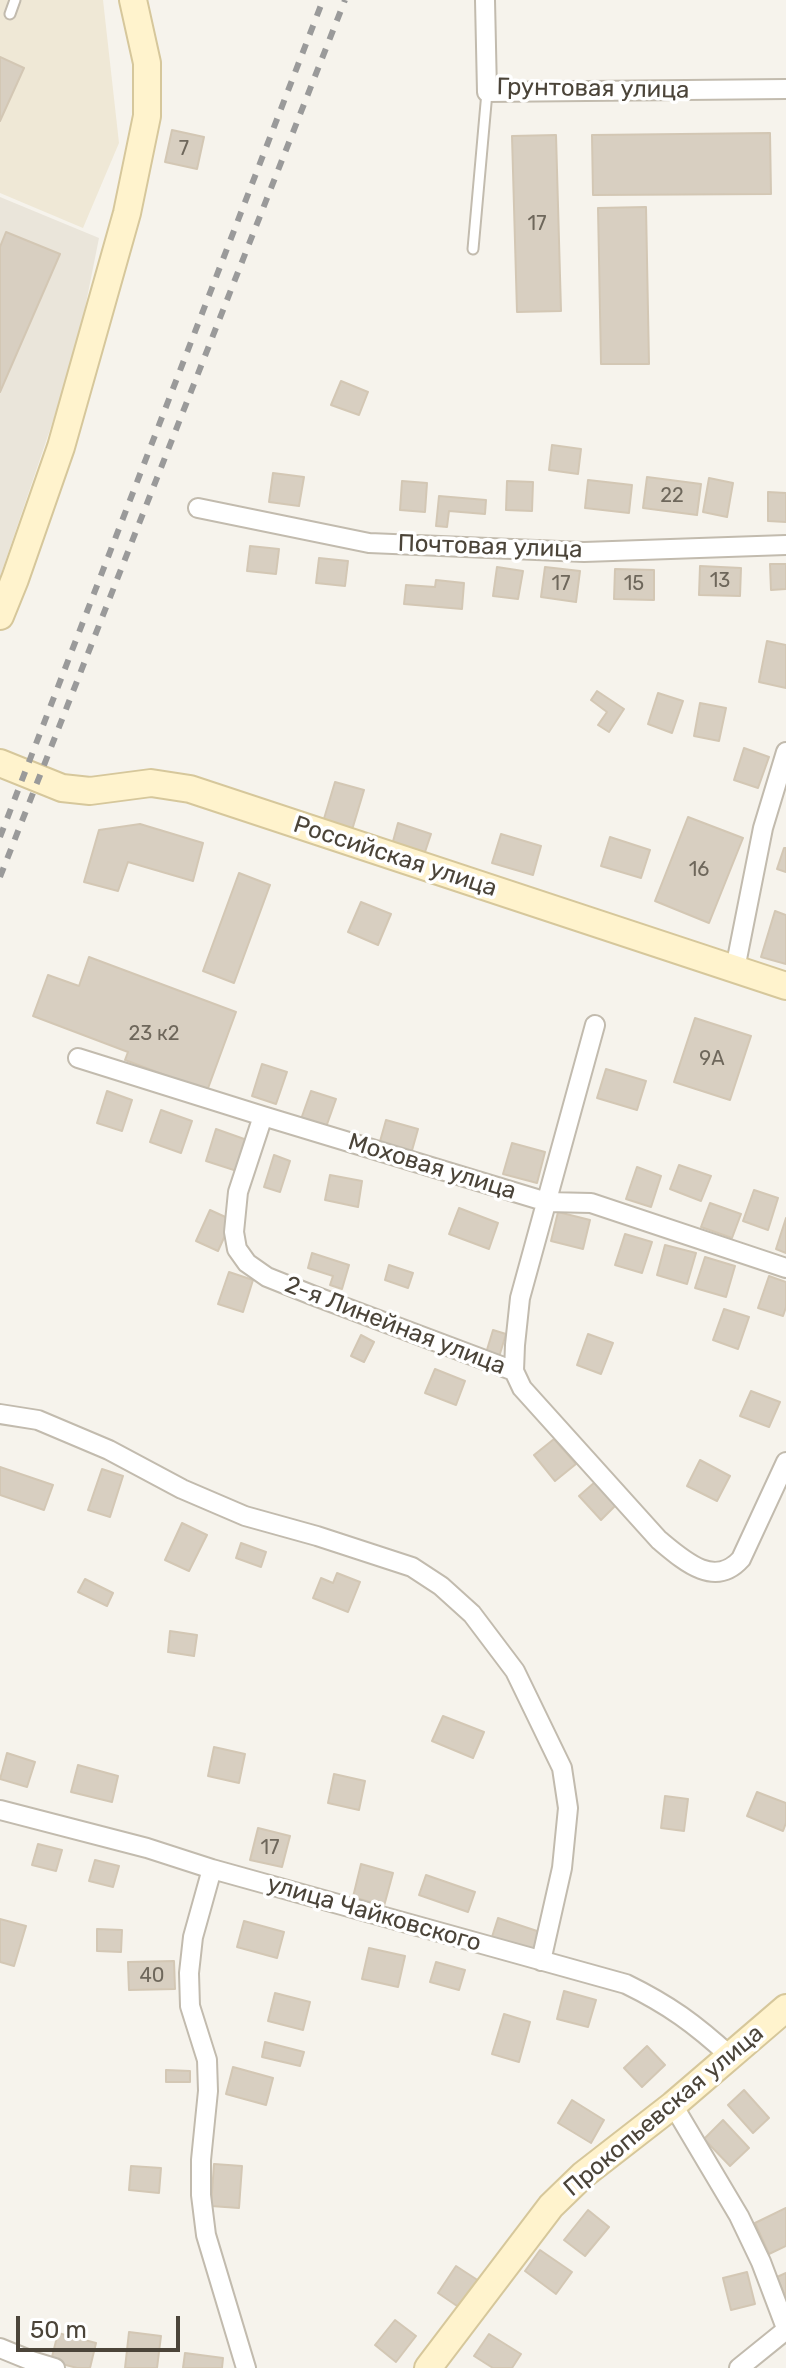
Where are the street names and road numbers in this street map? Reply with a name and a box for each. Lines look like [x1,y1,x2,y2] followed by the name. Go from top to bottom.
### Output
[496,73,690,105] street label: Грунтовая улица
[397,529,583,565] street label: Почтовая улица
[290,811,500,903] street label: Российская улица
[344,1128,520,1206] street label: Моховая улица
[281,1271,509,1381] street label: 2-я Линейная улица
[264,1870,484,1958] street label: улица Чайковского
[558,2019,770,2203] street label: Прокопьевская улица

